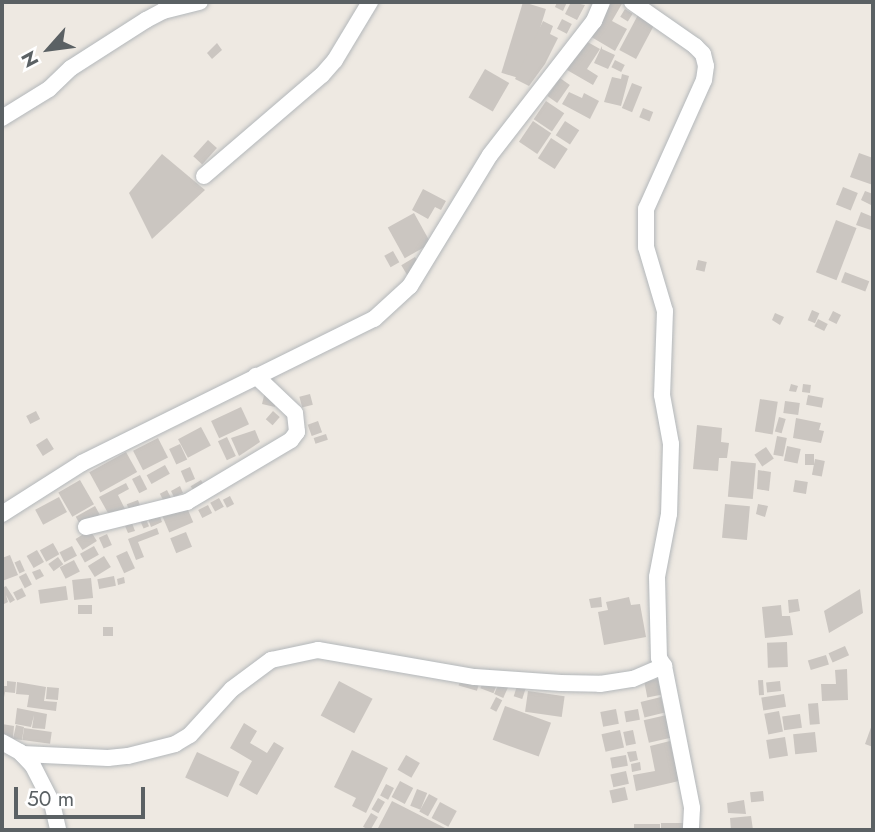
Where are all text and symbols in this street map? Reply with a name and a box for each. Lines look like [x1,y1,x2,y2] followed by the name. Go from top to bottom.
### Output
[14,14,84,84] north arrow
[15,46,45,72] text: N
[18,772,149,816] scale bar
[27,784,74,814] text: 50 m

